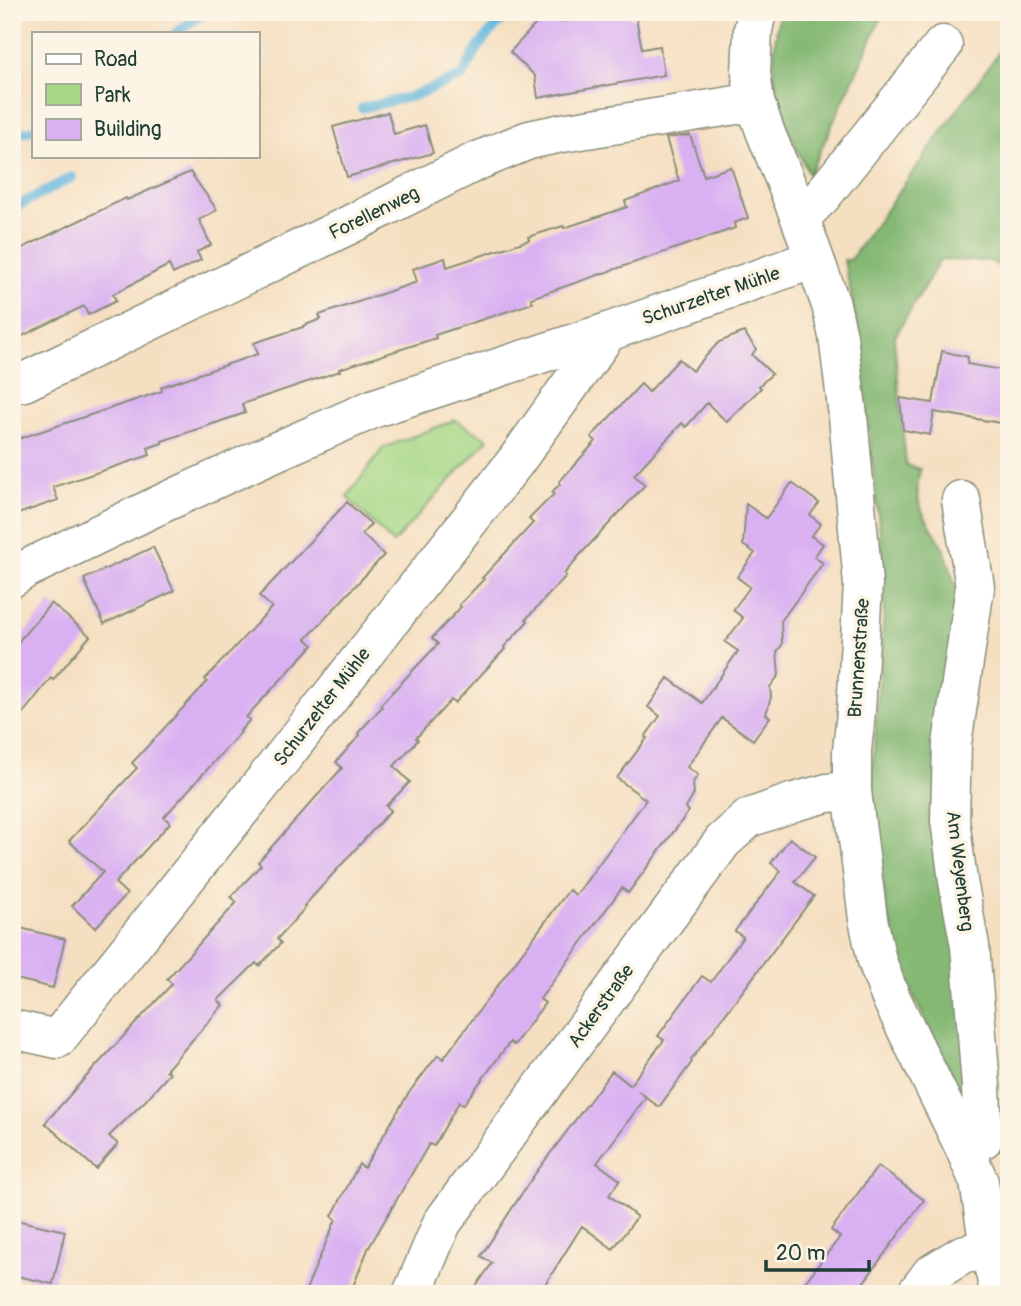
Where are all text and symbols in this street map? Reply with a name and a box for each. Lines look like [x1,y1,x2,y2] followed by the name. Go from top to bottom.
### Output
[32,32,259,158] legend
[94,46,138,73] text: Road
[94,82,131,109] text: Park
[94,116,161,143] text: Building
[325,181,423,245] street label: Forellenweg
[639,261,784,331] street label: Schurzelter Mühle
[843,597,875,718] street label: Brunnenstraße
[268,642,376,771] street label: Schurzelter Mühle
[941,809,979,933] street label: Am Weyenberg
[563,959,640,1053] street label: Ackerstraße
[766,1229,869,1273] scale bar
[776,1240,825,1267] text: 20 m

